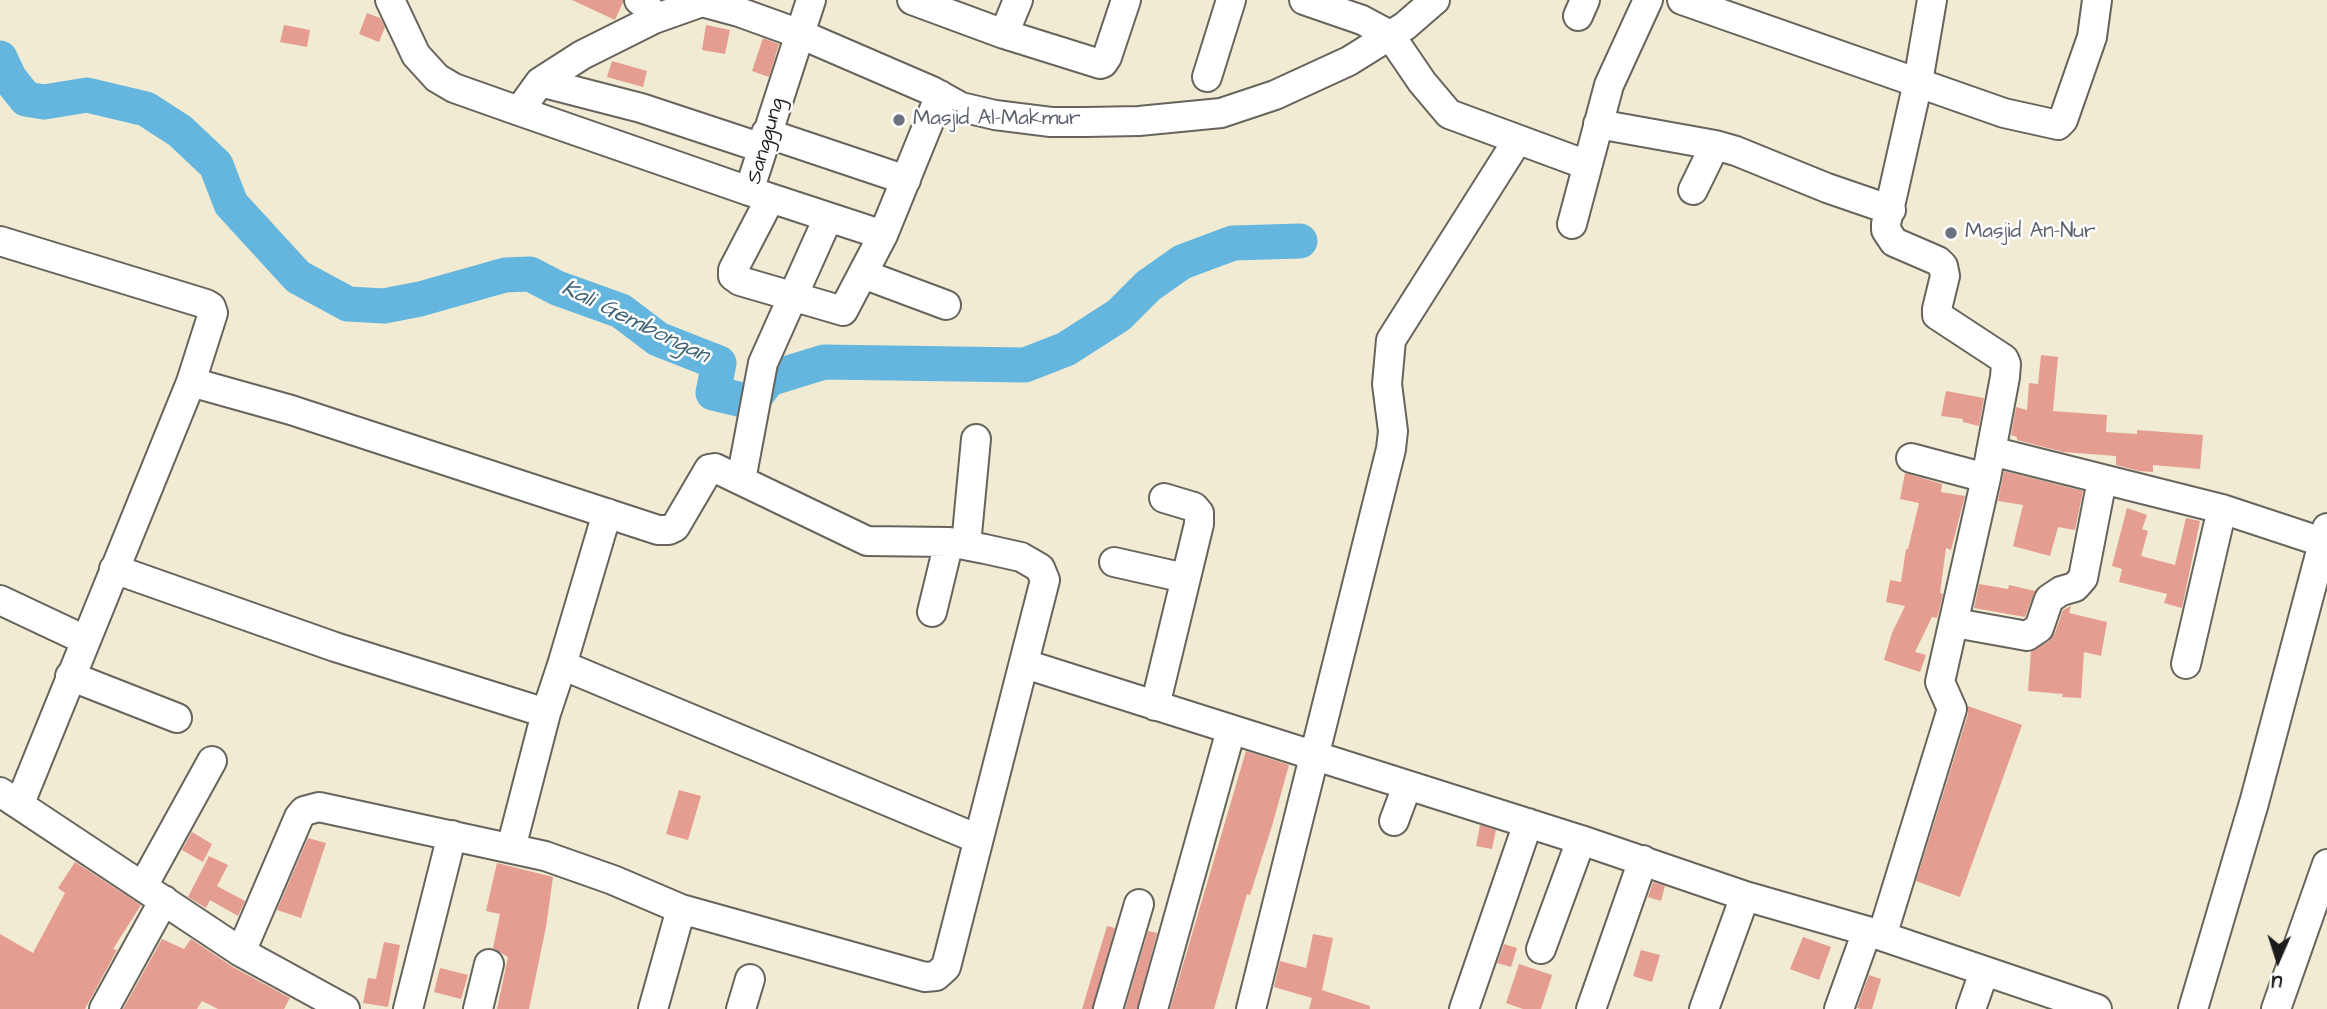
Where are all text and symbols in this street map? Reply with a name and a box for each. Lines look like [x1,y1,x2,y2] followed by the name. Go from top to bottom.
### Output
[743,95,791,187] street label: Sanggung
[913,107,1081,133] place label: Masjid Al-Makmur
[891,112,907,128] marker: Masjid Al-Makmur
[1965,220,2096,246] place label: Masjid An-Nur
[1943,225,1959,241] marker: Masjid An-Nur
[557,275,713,371] water label: Kali Gembongan
[2243,925,2313,995] north arrow
[2271,968,2283,995] text: U

